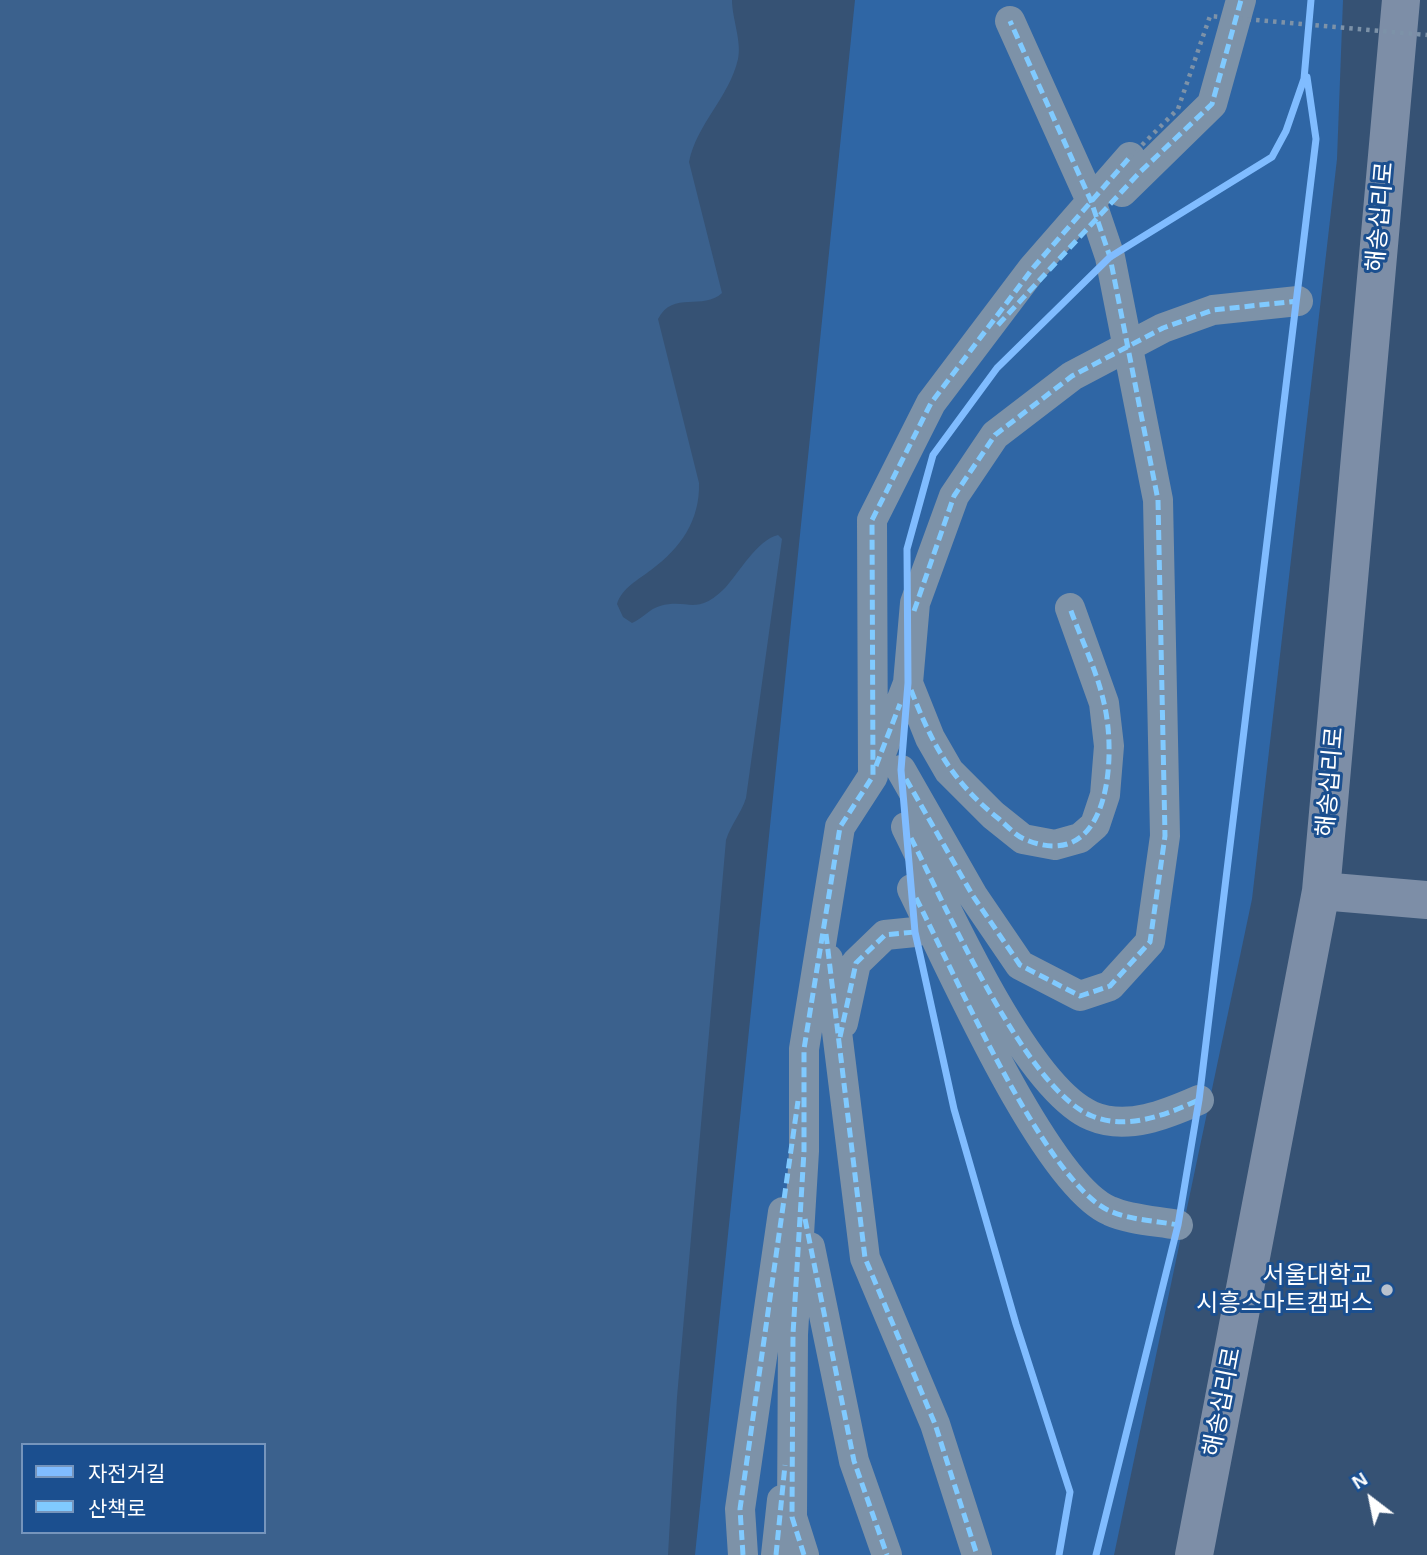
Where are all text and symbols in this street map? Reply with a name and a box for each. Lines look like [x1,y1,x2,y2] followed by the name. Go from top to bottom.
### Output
[1362,161,1400,273] street label: 해송십리로
[1312,726,1350,838] street label: 해송십리로
[1196,1262,1373,1318] place label: 서울대학교 시흥스마트캠퍼스
[1379,1282,1395,1298] marker: 서울대학교 시흥스마트캠퍼스
[1198,1345,1248,1459] street label: 해송십리로
[21,1443,266,1534] legend
[88,1462,165,1485] text: 자전거길
[1336,1464,1406,1534] north arrow
[1348,1468,1371,1493] text: N
[88,1497,146,1520] text: 산책로

